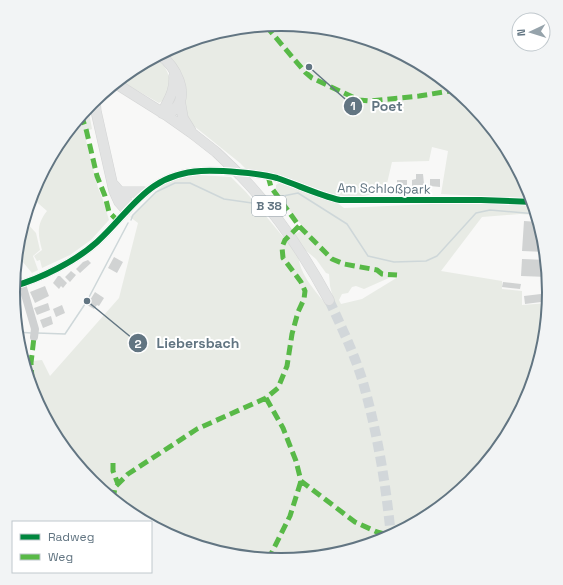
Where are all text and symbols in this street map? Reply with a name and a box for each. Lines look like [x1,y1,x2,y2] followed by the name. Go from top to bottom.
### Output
[511,12,551,52] north arrow
[514,29,528,37] text: N
[343,93,411,119] callout: Poet
[371,97,403,115] text: Poet
[350,98,356,114] text: 1
[337,179,431,198] street label: Am Schloßpark
[252,196,286,216] road number: B 38
[128,330,247,356] callout: Liebersbach
[157,334,239,352] text: Liebersbach
[134,336,142,352] text: 2
[12,521,152,573] legend
[48,529,94,545] text: Radweg
[48,549,73,565] text: Weg

